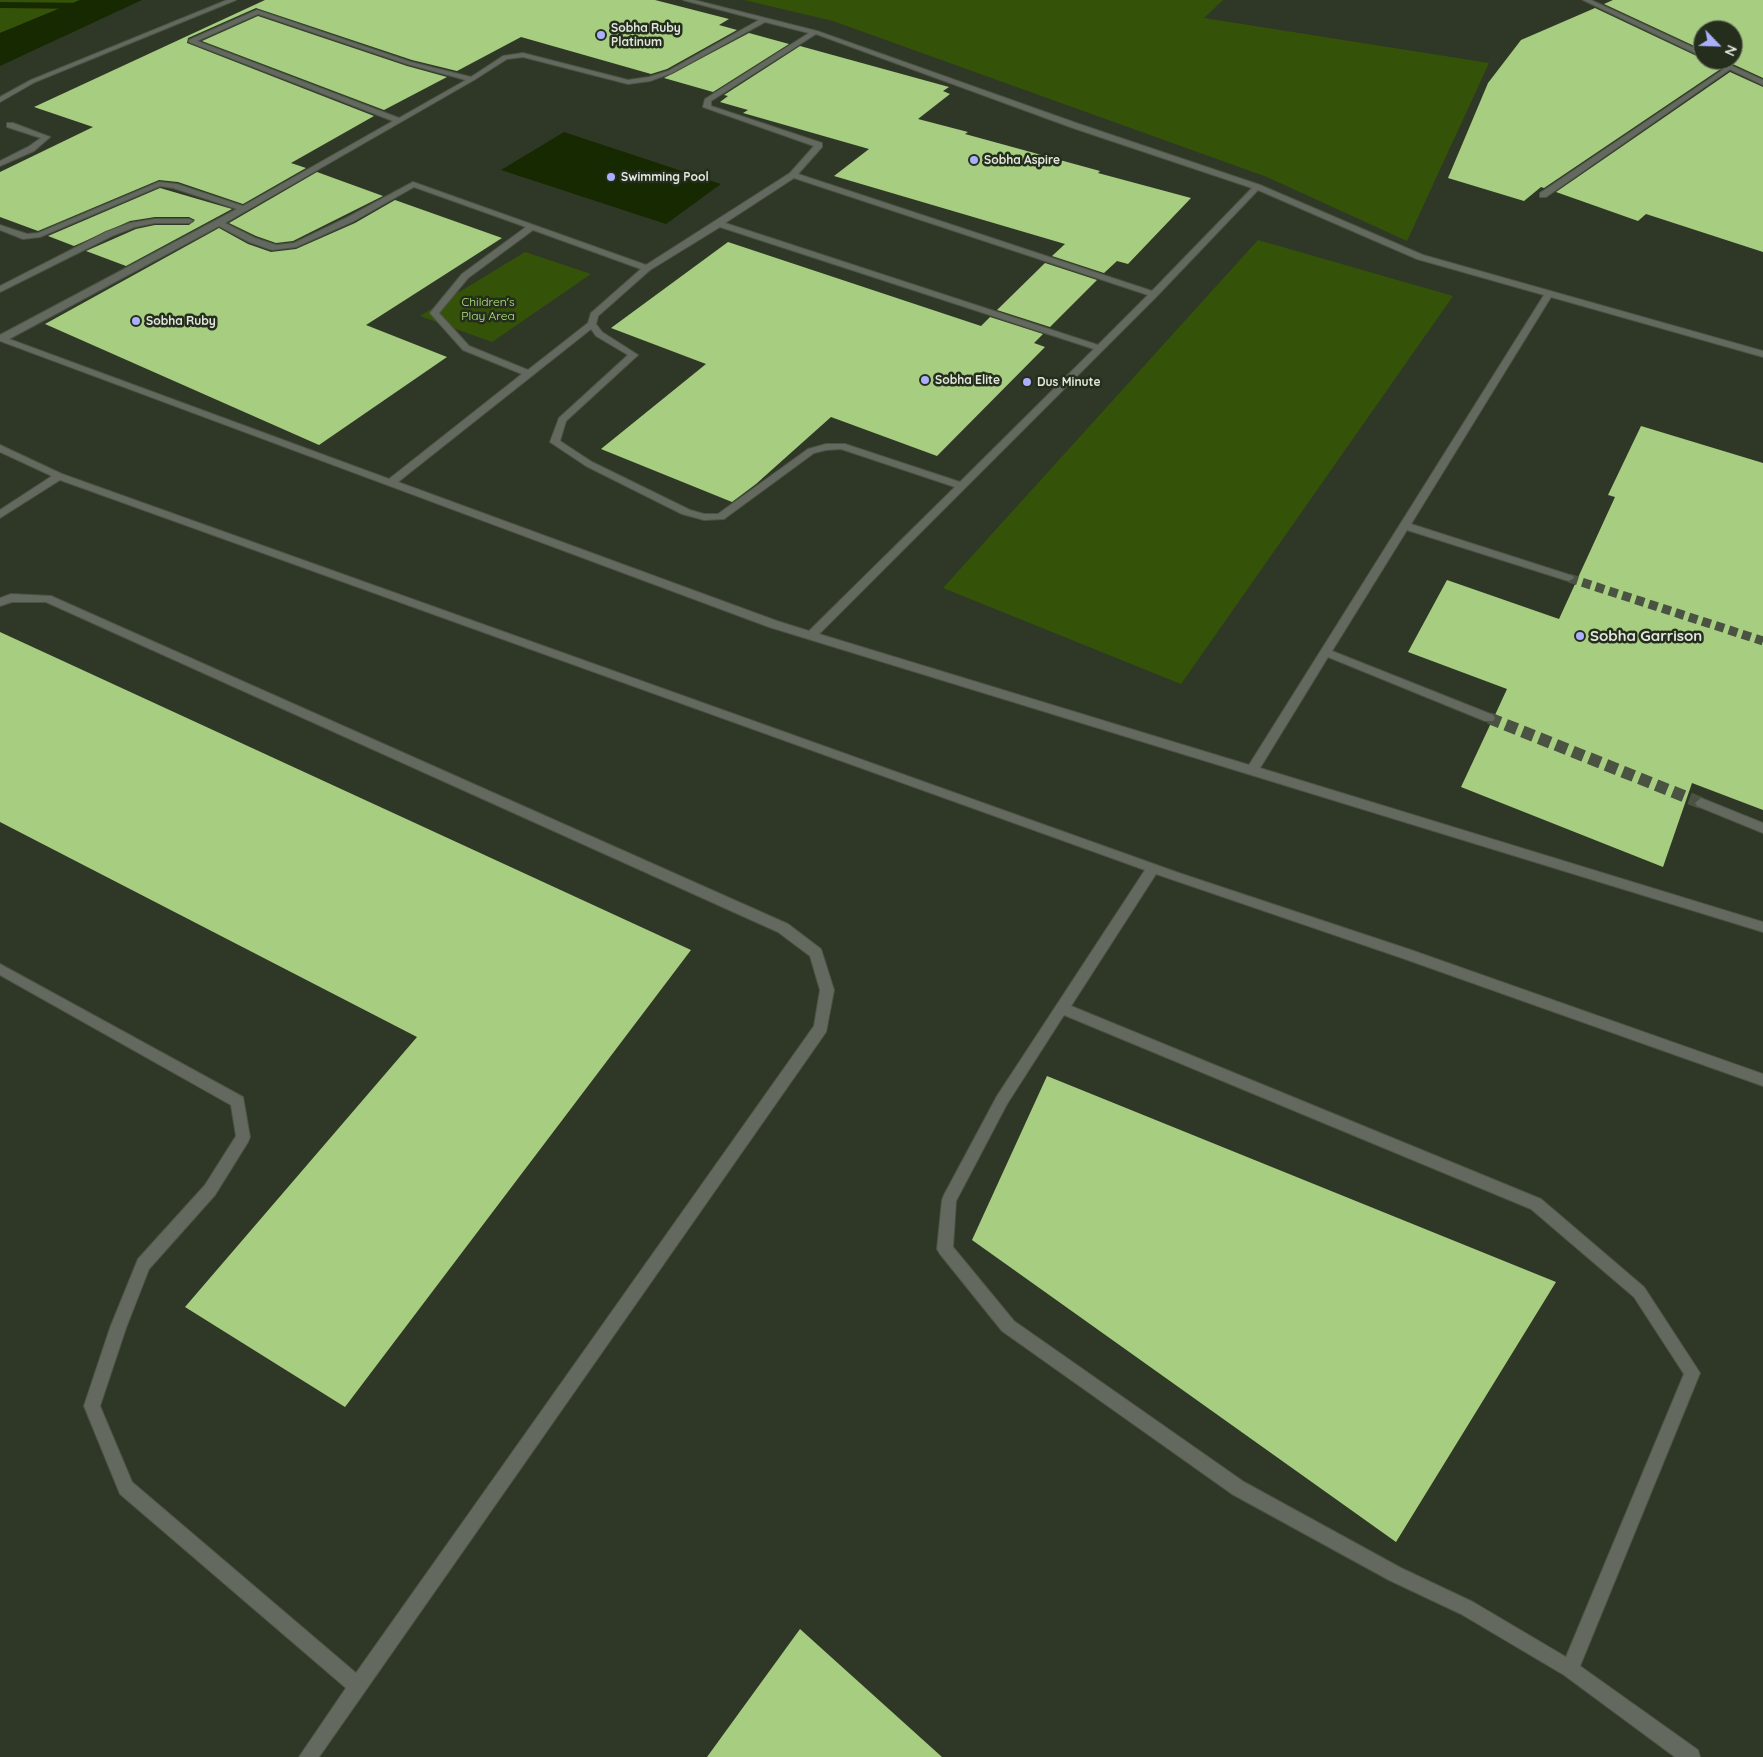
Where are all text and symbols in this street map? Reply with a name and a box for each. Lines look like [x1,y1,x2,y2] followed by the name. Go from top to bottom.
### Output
[1693,20,1743,70] north arrow
[611,21,681,49] place label: Sobha Ruby Platinum
[595,29,607,41] marker: Sobha Ruby Platinum
[1720,42,1741,59] text: N
[984,153,1060,167] place label: Sobha Aspire
[968,154,980,166] marker: Sobha Aspire
[621,170,709,184] place label: Swimming Pool
[605,171,617,183] marker: Swimming Pool
[461,295,515,323] park label: Children's Play Area
[146,314,216,328] place label: Sobha Ruby
[130,315,142,327] marker: Sobha Ruby
[935,373,1000,387] place label: Sobha Elite
[919,374,931,386] marker: Sobha Elite
[1037,375,1101,389] place label: Dus Minute
[1021,376,1033,388] marker: Dus Minute
[1590,627,1702,645] place label: Sobha Garrison
[1574,630,1586,642] marker: Sobha Garrison

